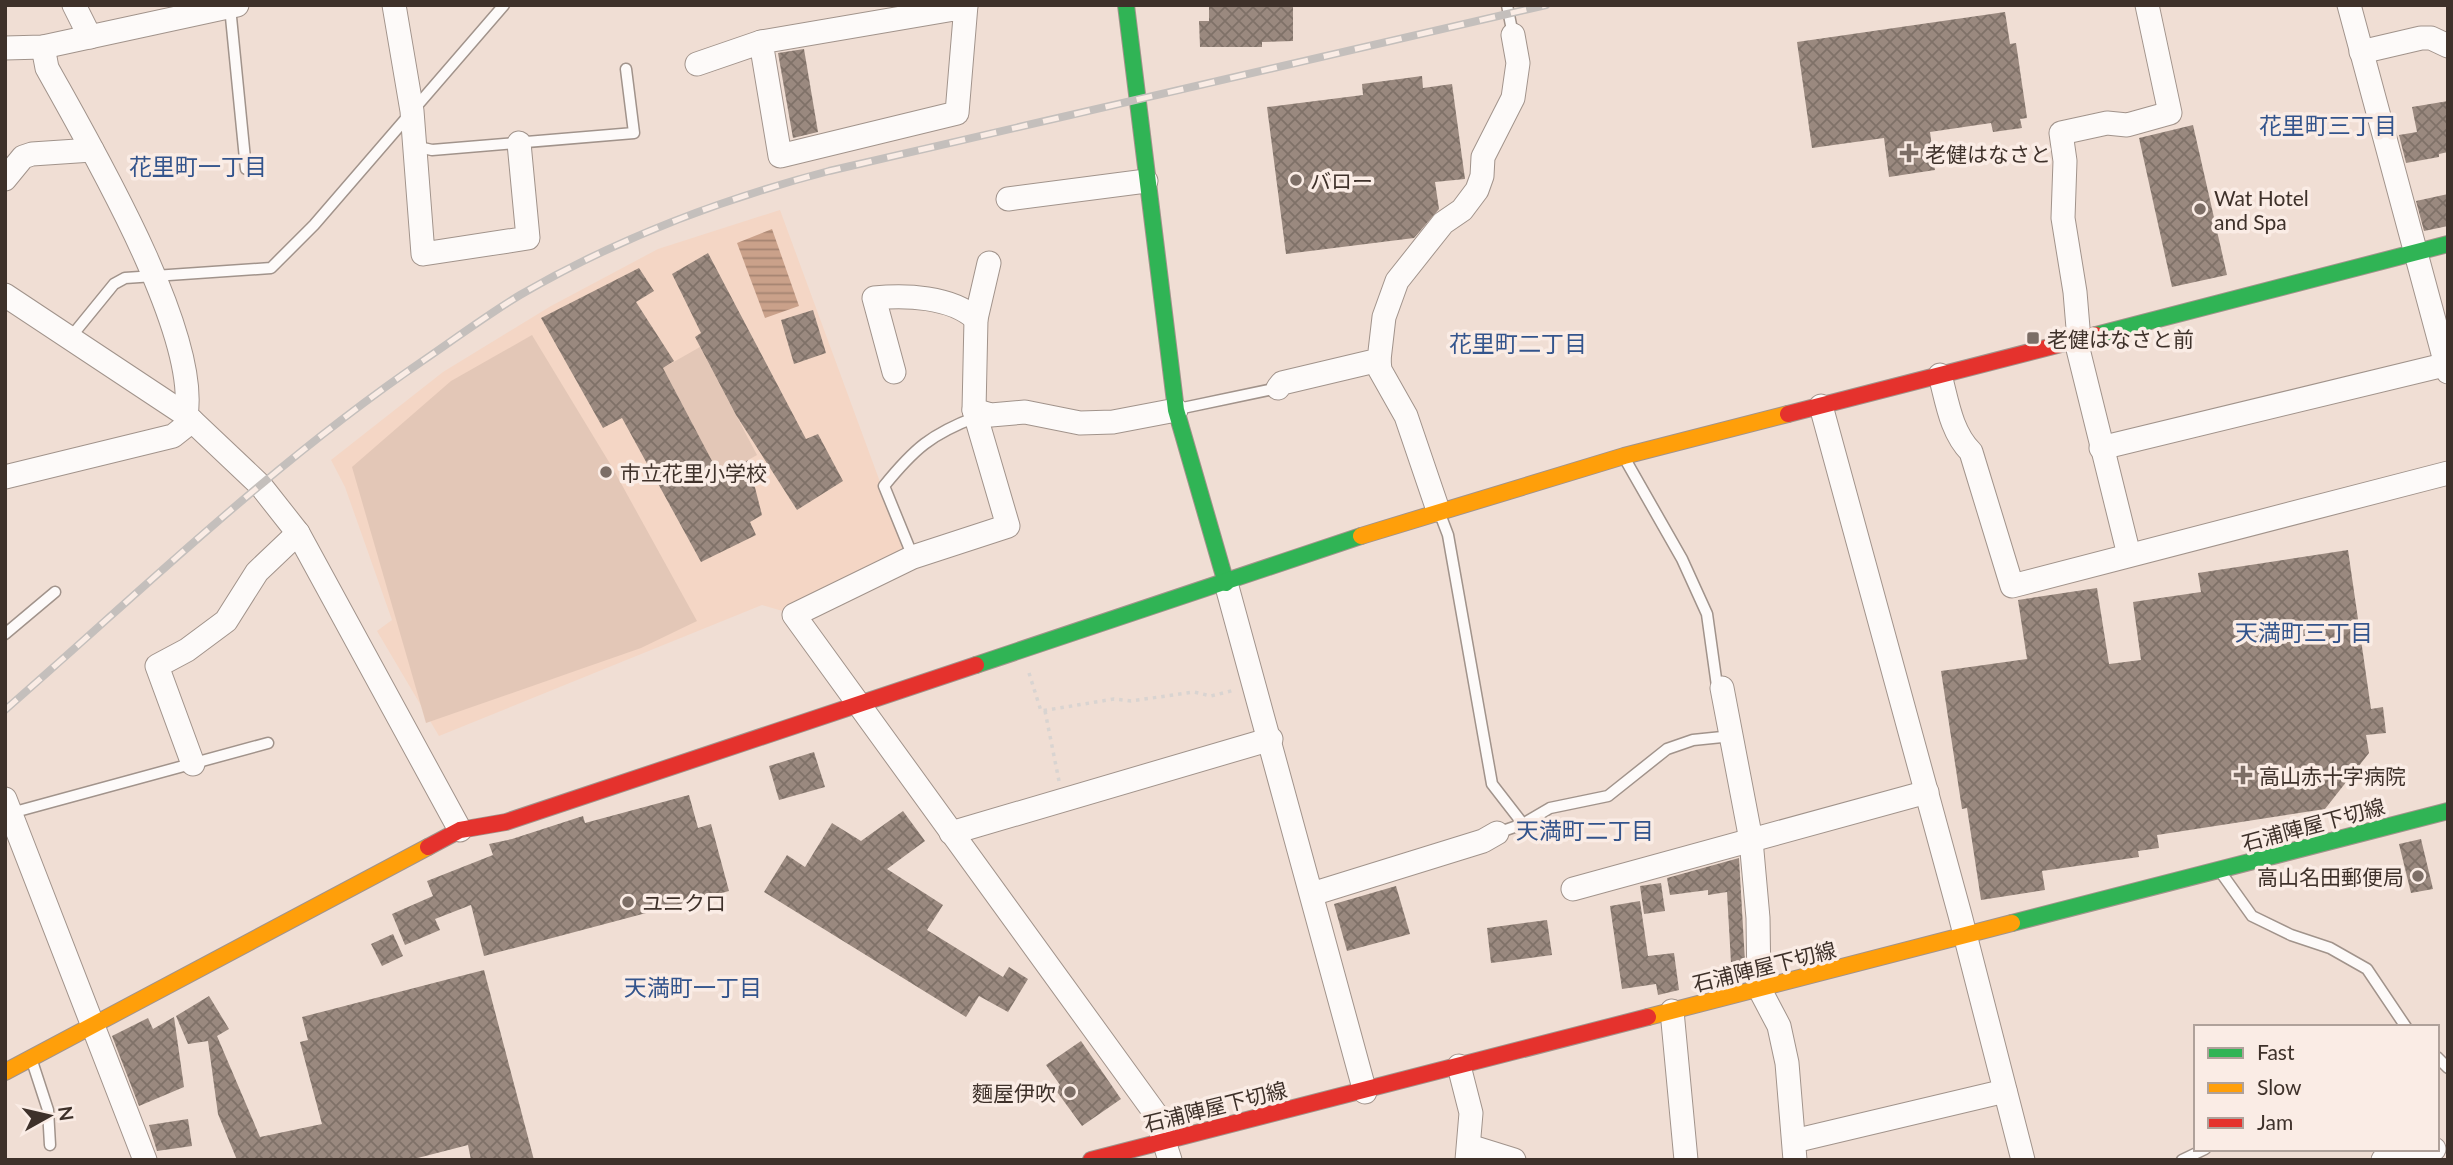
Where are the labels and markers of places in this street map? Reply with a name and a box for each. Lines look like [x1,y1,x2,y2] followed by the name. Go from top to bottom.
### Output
[1925,141,2051,166] place label: 老健はなさと
[1899,143,1919,163] marker: 老健はなさと
[1310,168,1373,193] place label: バロー
[1288,172,1304,188] marker: バロー
[2214,185,2309,234] place label: Wat Hotel and Spa
[2192,201,2208,217] marker: Wat Hotel and Spa
[2047,326,2194,351] place label: 老健はなさと前
[2025,330,2041,346] marker: 老健はなさと前
[620,460,767,485] place label: 市立花里小学校
[598,464,614,480] marker: 市立花里小学校
[2259,763,2406,788] place label: 高山赤十字病院
[2233,765,2253,785] marker: 高山赤十字病院
[2257,864,2404,889] place label: 高山名田郵便局
[2410,868,2426,884] marker: 高山名田郵便局
[642,890,726,915] place label: ユニクロ
[620,894,636,910] marker: ユニクロ
[972,1080,1056,1105] place label: 麵屋伊吹
[1062,1084,1078,1100] marker: 麵屋伊吹

